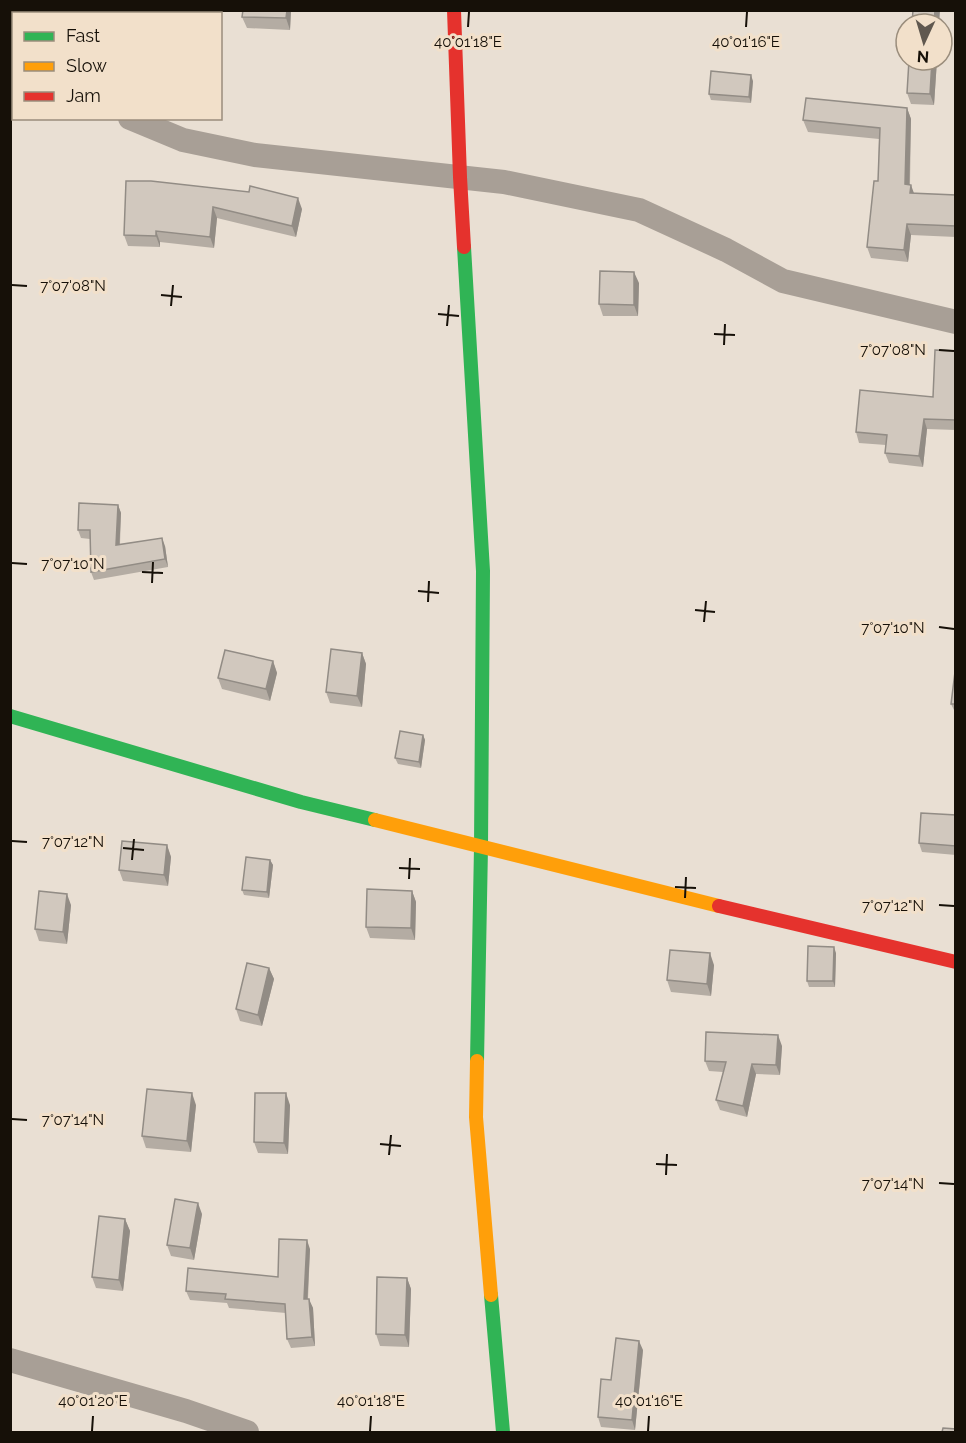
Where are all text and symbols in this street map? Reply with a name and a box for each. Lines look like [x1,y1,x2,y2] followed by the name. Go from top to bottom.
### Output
[12,12,222,120] legend
[894,12,954,72] north arrow
[66,25,100,46] text: Fast
[434,33,502,51] text: 40°01'18"E
[712,33,780,51] text: 40°01'16"E
[916,47,930,66] text: N
[66,55,107,76] text: Slow
[66,85,101,106] text: Jam
[40,277,106,295] text: 7°07'08"N
[860,341,926,359] text: 7°07'08"N
[41,555,105,573] text: 7°07'10"N
[861,619,925,637] text: 7°07'10"N
[42,833,104,851] text: 7°07'12"N
[862,897,924,915] text: 7°07'12"N
[42,1111,104,1129] text: 7°07'14"N
[862,1175,924,1193] text: 7°07'14"N
[58,1392,128,1410] text: 40°01'20"E
[337,1392,405,1410] text: 40°01'18"E
[615,1392,683,1410] text: 40°01'16"E

